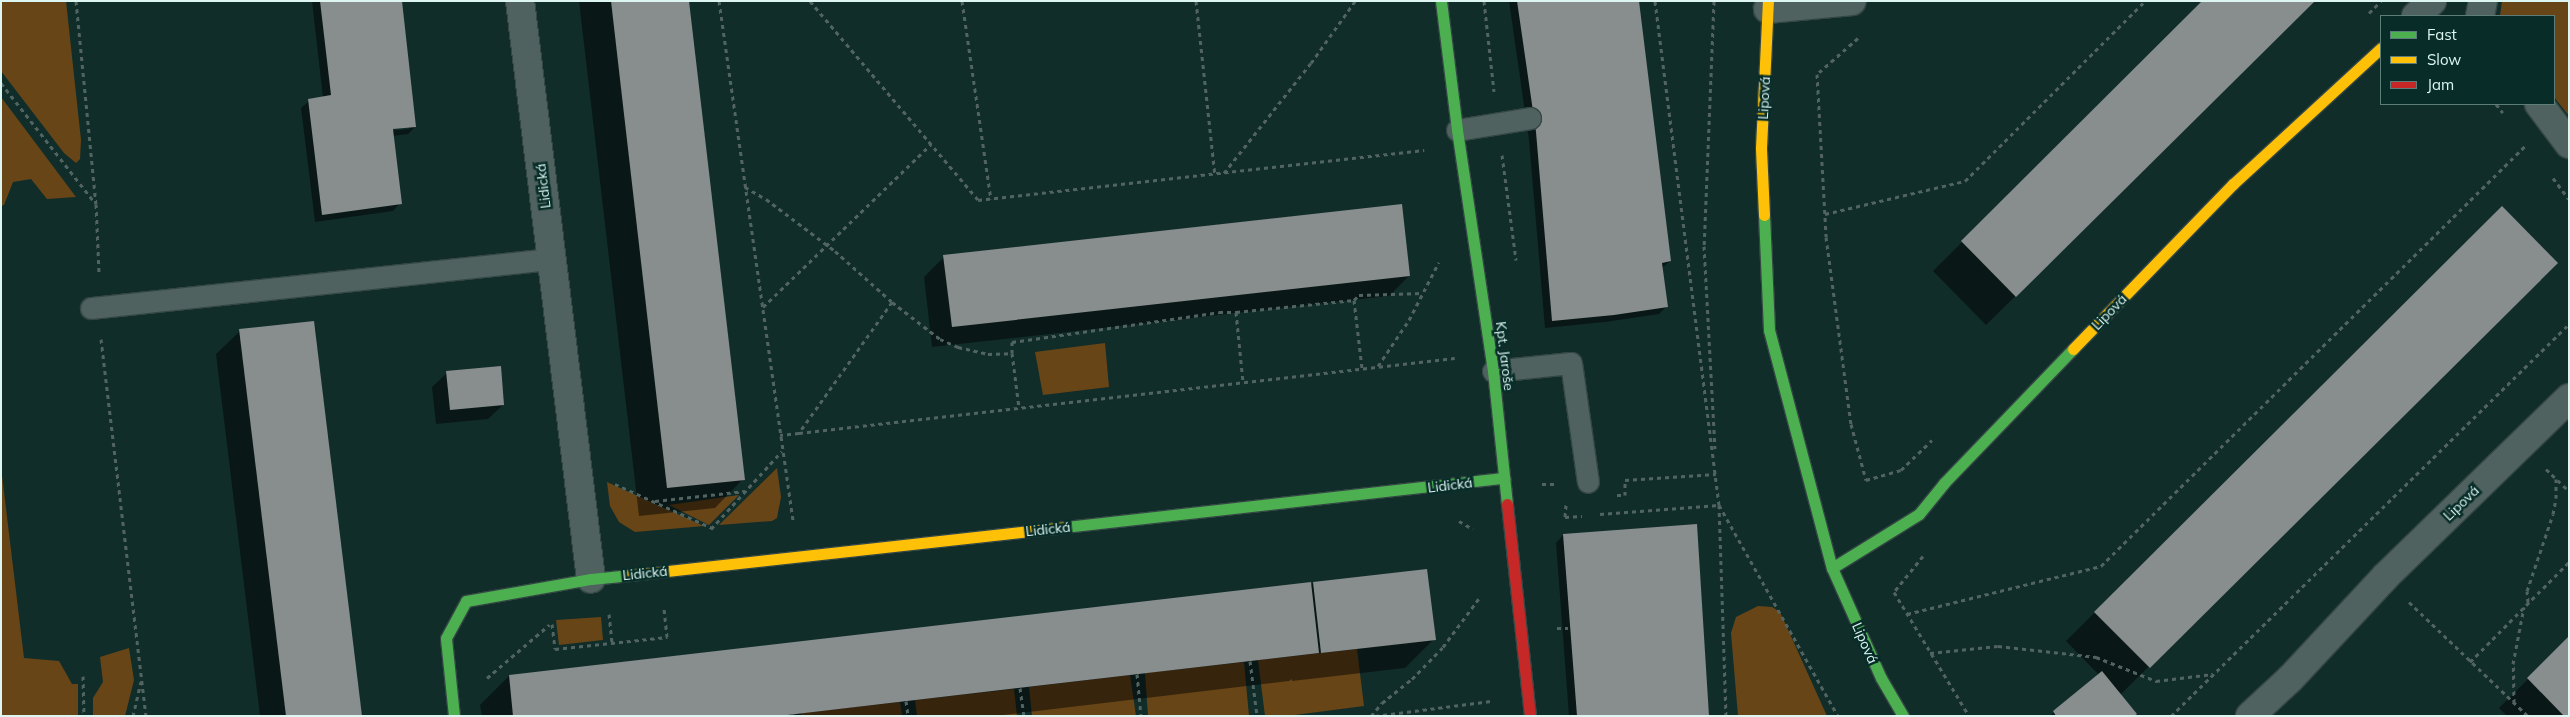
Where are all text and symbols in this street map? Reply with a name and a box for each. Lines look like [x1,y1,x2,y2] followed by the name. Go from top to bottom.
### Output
[2380,15,2555,105] legend
[2427,25,2457,44] text: Fast
[2427,50,2461,69] text: Slow
[2427,75,2454,94] text: Jam
[1754,76,1774,120] street label: Lipová
[532,163,554,209] street label: Lidická
[2088,291,2130,333] street label: Lipová
[1492,320,1518,392] street label: Kpt. Jaroše
[1427,474,1473,496] street label: Lidická
[2440,482,2482,524] street label: Lipová
[1025,518,1071,540] street label: Lidická
[622,562,668,584] street label: Lidická
[1849,620,1881,666] street label: Lipová

